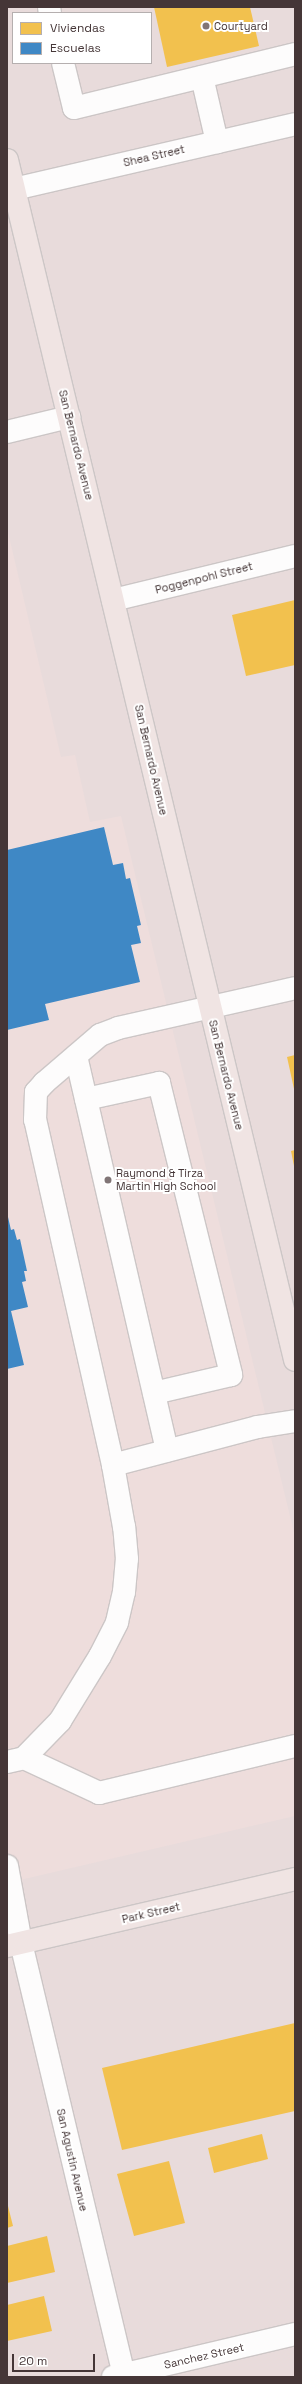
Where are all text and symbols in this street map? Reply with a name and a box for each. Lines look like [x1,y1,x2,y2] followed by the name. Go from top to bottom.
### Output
[12,12,152,64] legend
[214,19,268,33] place label: Courtyard
[50,20,105,36] text: Viviendas
[201,21,211,31] marker: Courtyard
[50,40,101,56] text: Escuelas
[122,143,186,169] street label: Shea Street
[56,389,96,501] street label: San Bernardo Avenue
[154,559,254,597] street label: Poggenpohl Street
[132,703,170,817] street label: San Bernardo Avenue
[206,1019,246,1131] street label: San Bernardo Avenue
[116,1167,216,1193] place label: Raymond & Tirza Martin High School
[103,1175,113,1185] marker: Raymond & Tirza Martin High School
[121,1900,181,1926] street label: Park Street
[54,2107,90,2213] street label: San Agustin Avenue
[163,2340,245,2372] street label: Sanchez Street
[14,2346,97,2372] scale bar
[19,2353,47,2369] text: 20 m

